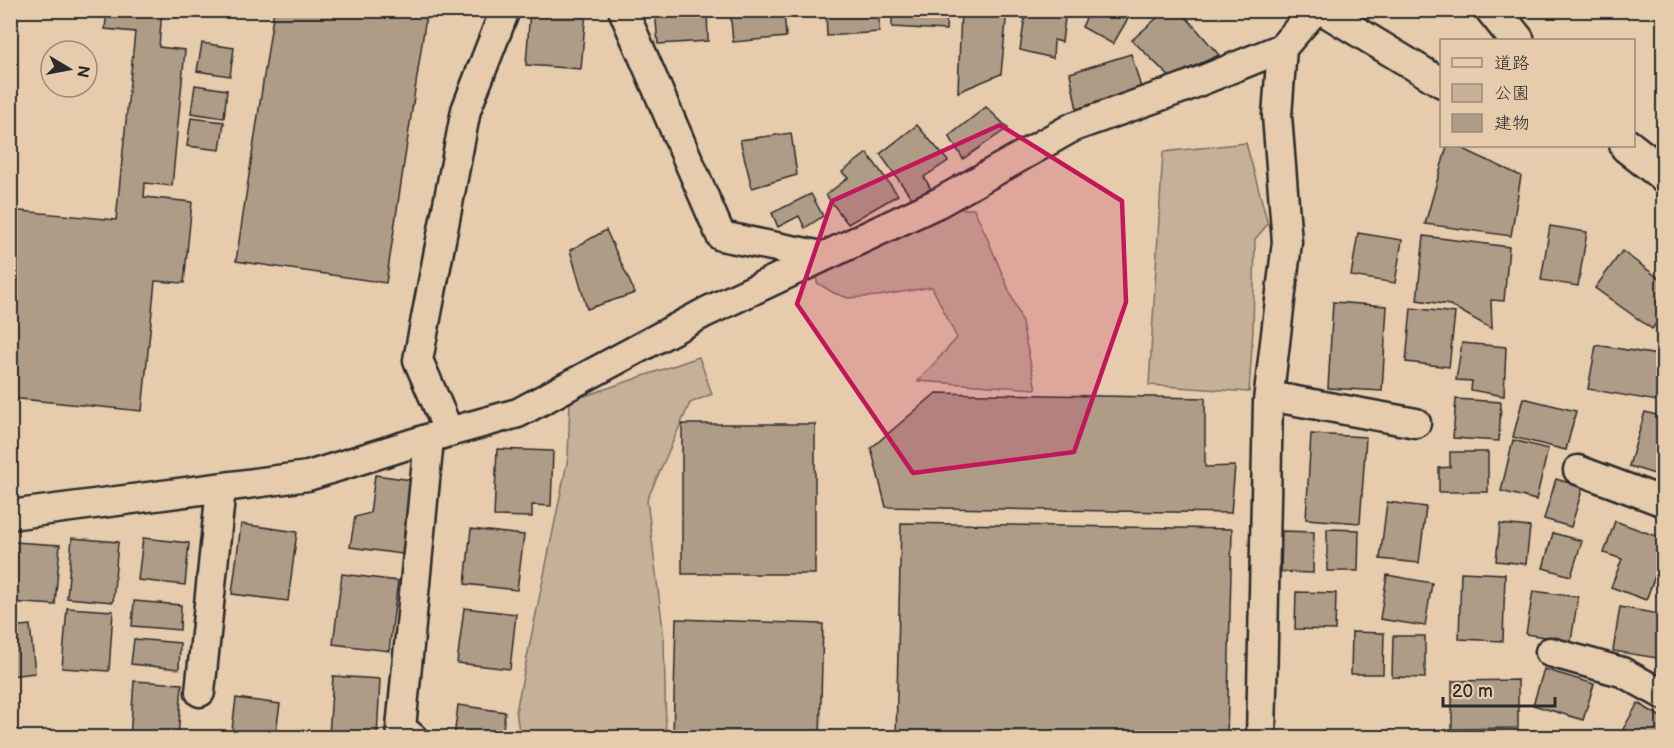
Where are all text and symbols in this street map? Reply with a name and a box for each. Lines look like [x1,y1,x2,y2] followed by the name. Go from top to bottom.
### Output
[39,39,99,99] north arrow
[1440,39,1635,147] legend
[1494,53,1530,74] text: 道路
[72,64,93,79] text: N
[1494,83,1530,104] text: 公園
[1494,113,1530,134] text: 建物
[1443,670,1556,708] scale bar
[1452,681,1493,702] text: 20 m

